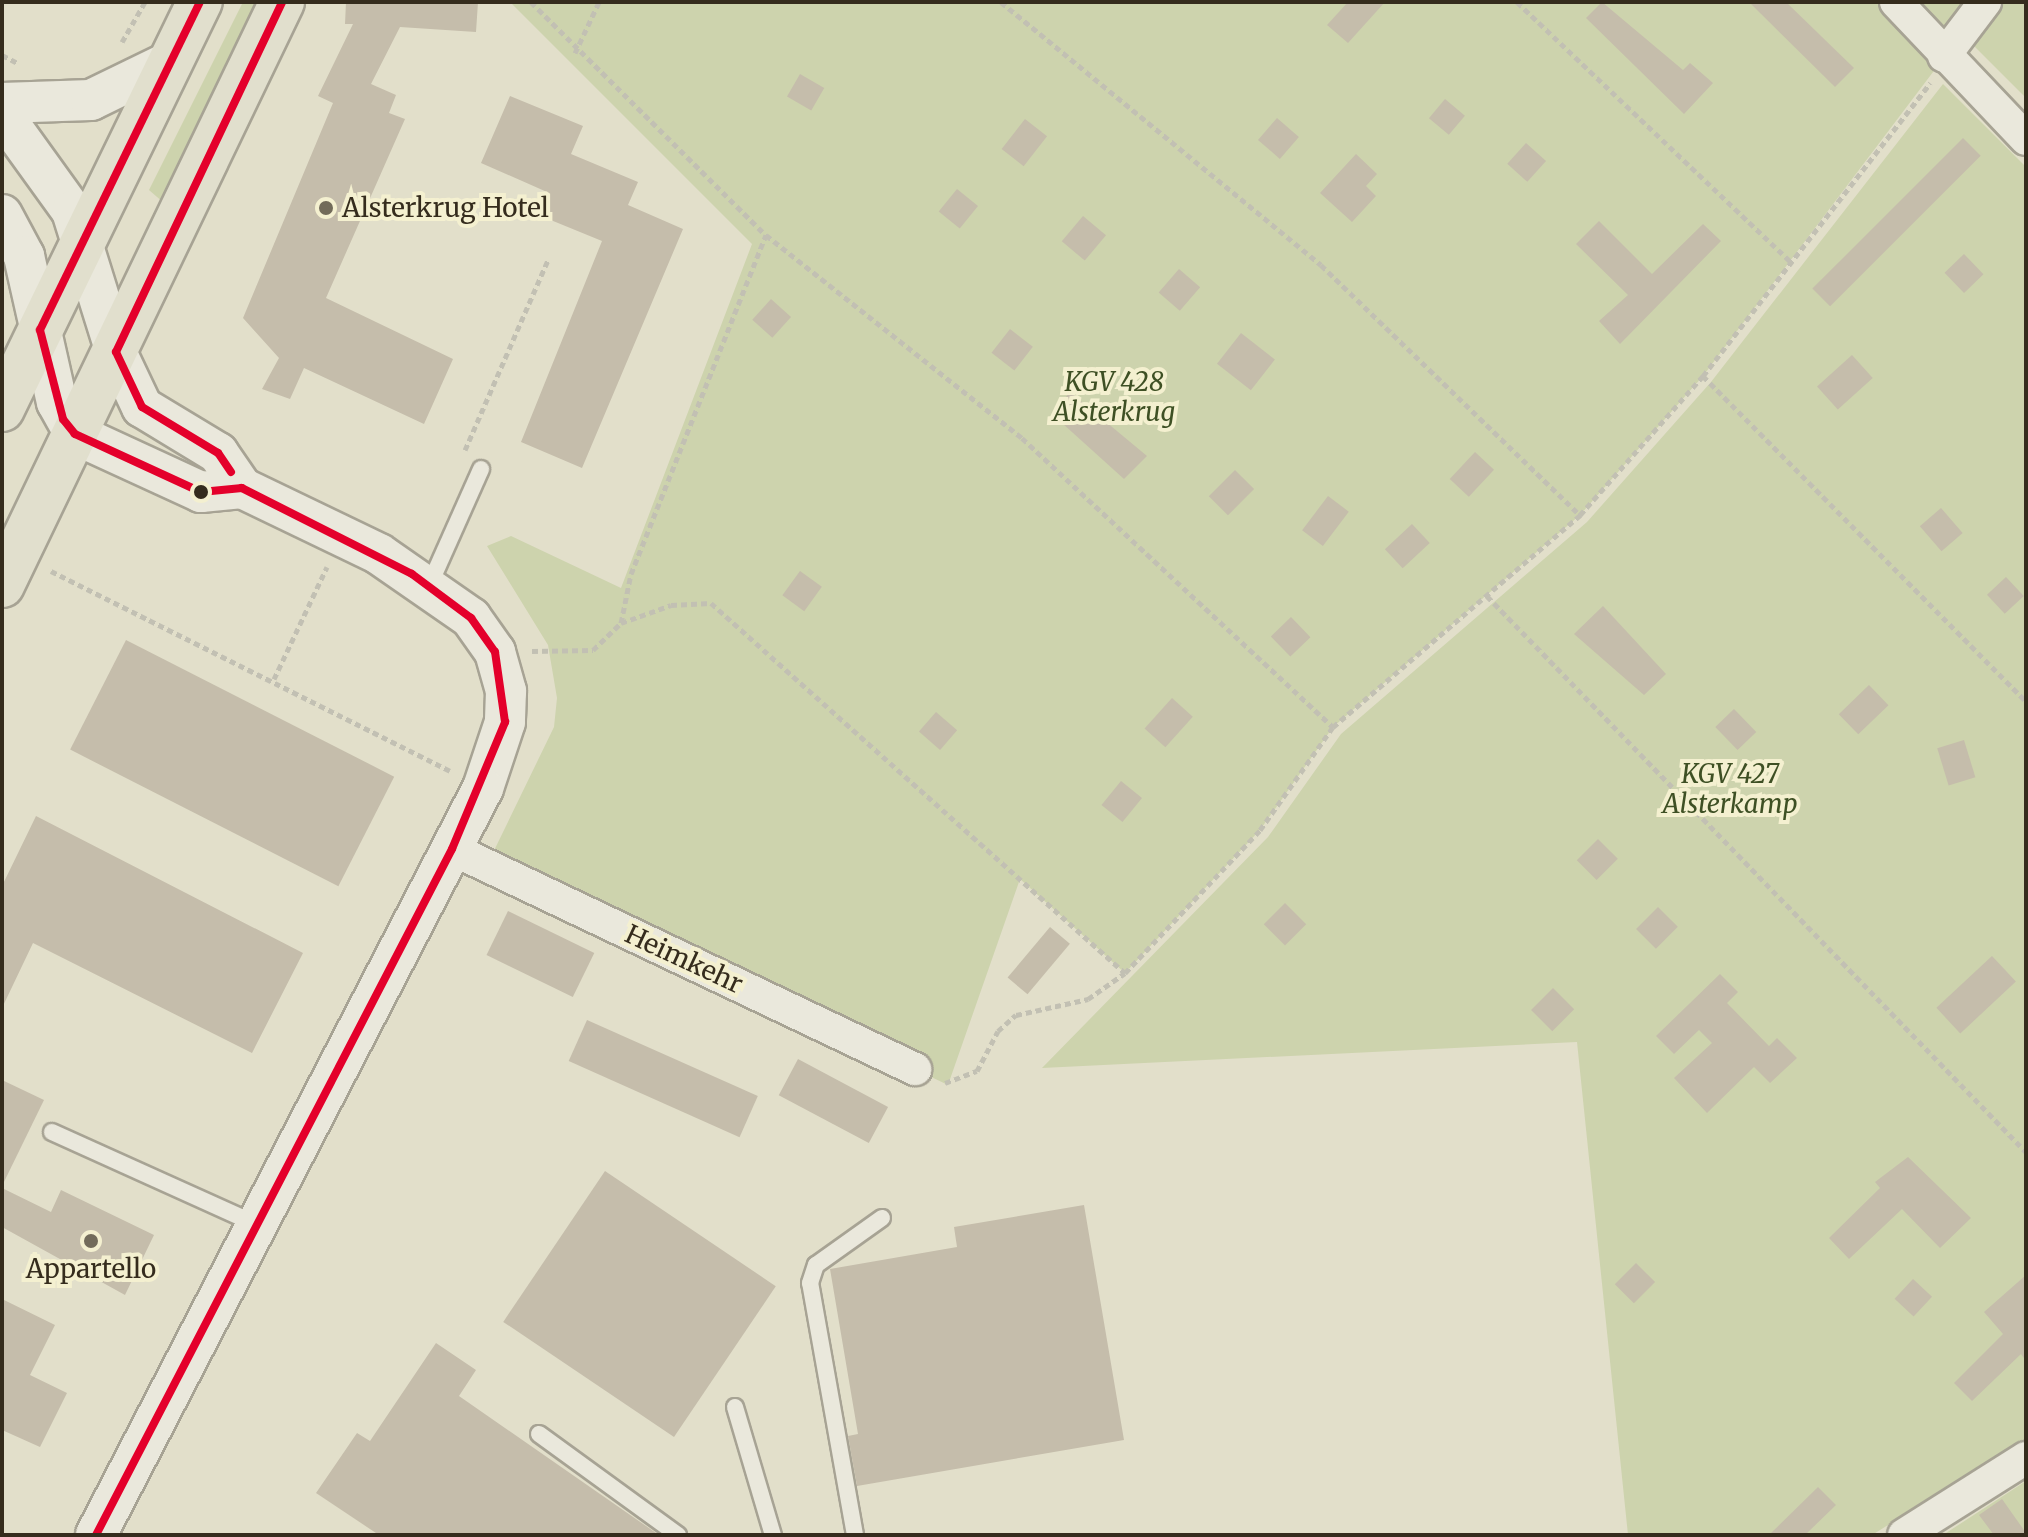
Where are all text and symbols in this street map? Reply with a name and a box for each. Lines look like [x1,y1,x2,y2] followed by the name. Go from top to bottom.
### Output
[342,192,549,224] place label: Alsterkrug Hotel
[317,199,335,217] marker: Alsterkrug Hotel
[1053,366,1175,428] park label: KGV 428 Alsterkrug
[193,484,209,500] unlabelled marker
[1662,758,1798,820] park label: KGV 427 Alsterkamp
[620,918,748,1000] street label: Heimkehr
[82,1232,100,1250] marker: Appartello
[26,1253,156,1285] place label: Appartello

